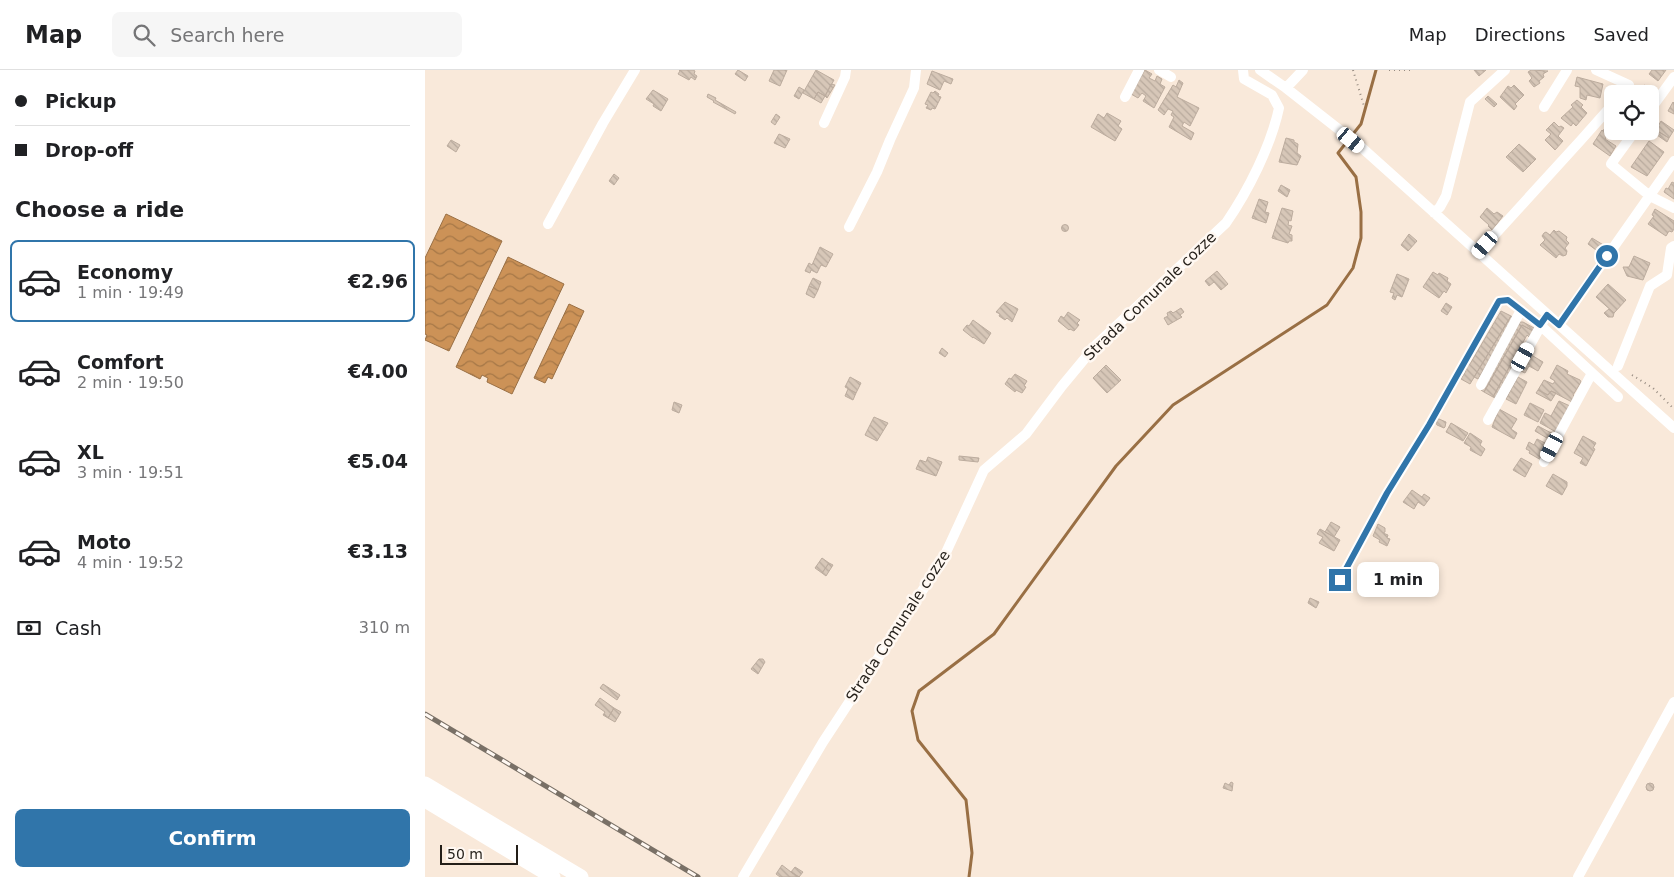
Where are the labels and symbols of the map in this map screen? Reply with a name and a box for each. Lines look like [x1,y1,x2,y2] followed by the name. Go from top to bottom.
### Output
[1334,125,1367,155] car
[1080,228,1220,364] street label: Strada Comunale cozze
[1469,229,1500,261] car
[1596,245,1618,267] route start
[1509,340,1536,374] car
[1538,430,1565,464] car
[842,547,954,705] street label: Strada Comunale cozze
[1357,562,1440,598] callout: 1 min
[1329,569,1351,591] route end
[440,842,517,865] scale bar

